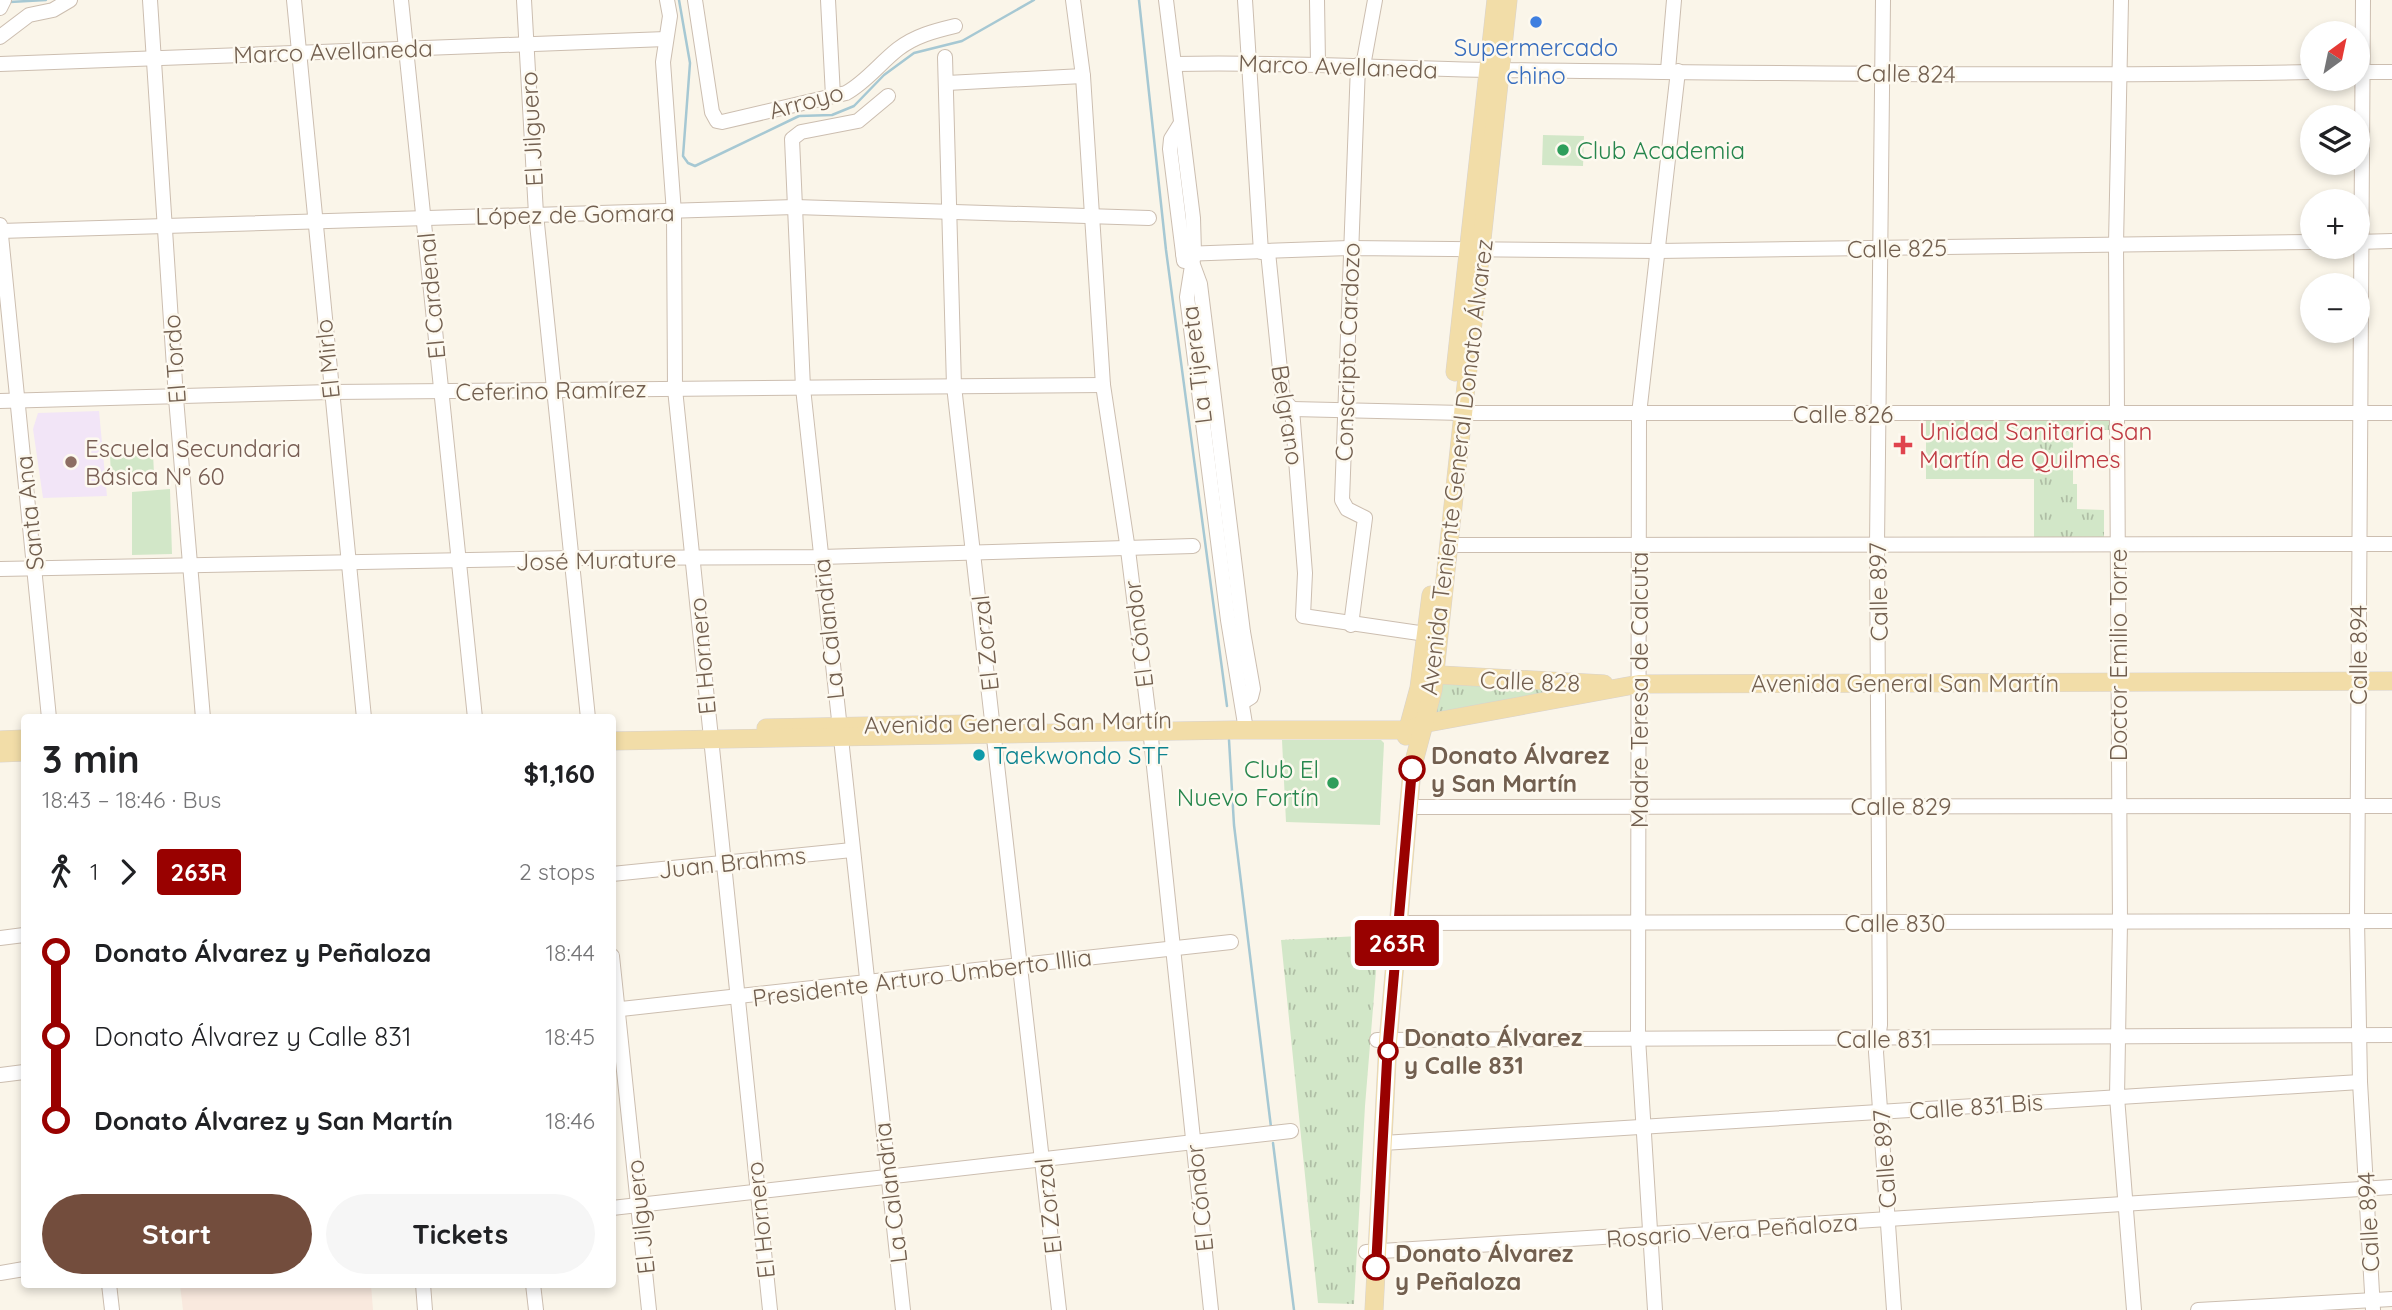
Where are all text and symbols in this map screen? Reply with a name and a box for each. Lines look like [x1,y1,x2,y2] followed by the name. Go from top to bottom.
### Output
[1528,14,1544,30] marker: Supermercado chino
[2300,21,2370,91] north arrow
[2300,21,2370,343] map controls
[1454,32,1618,90] place label: Supermercado chino
[233,33,433,69] street label: Marco Avellaneda
[1238,48,1438,84] street label: Marco Avellaneda
[1856,57,1956,89] street label: Calle 824
[513,71,549,187] street label: El Jilguero
[765,77,847,125] street label: Arroyo
[2300,105,2370,175] button: layers
[1577,135,1745,165] place label: Club Academia
[1555,142,1571,158] marker: Club Academia
[2300,189,2370,259] button: +
[475,197,675,231] street label: López de Gomara
[411,232,451,360] street label: El Cardenal
[1847,232,1947,264] street label: Calle 825
[1413,237,1499,697] street label: Avenida Teniente General Donato Álvarez
[1328,242,1366,462] street label: Conscripto Cardozo
[2300,273,2370,343] button: −
[1174,304,1218,426] street label: La Tijereta
[156,313,192,405] street label: El Tordo
[308,318,346,400] street label: El Mirlo
[1265,363,1311,467] street label: Belgrano
[455,373,647,407] street label: Ceferino Ramírez
[1793,399,1893,429] street label: Calle 826
[1919,416,2152,474] place label: Unidad Sanitaria San Martín de Quilmes
[85,433,301,491] place label: Escuela Secundaria Básica Nº 60
[1893,435,1913,455] marker: Unidad Sanitaria San Martín de Quilmes
[8,454,50,572] street label: Santa Ana
[63,454,79,470] marker: Escuela Secundaria Básica Nº 60
[1862,542,1894,642] street label: Calle 897
[515,544,677,576] street label: José Murature
[2103,549,2133,761] street label: Doctor Emilio Torre
[1624,552,1654,828] street label: Madre Teresa de Calcuta
[806,557,850,701] street label: La Calandria
[1117,579,1159,689] street label: El Cóndor
[965,594,1005,692] street label: El Zorzal
[682,596,722,716] street label: El Hornero
[2343,605,2373,705] street label: Calle 894
[1479,664,1581,698] street label: Calle 828
[1751,668,2059,698] street label: Avenida General San Martín
[864,704,1172,740] street label: Avenida General San Martín
[42,735,140,783] text: 3 min
[993,740,1170,770] place label: Taekwondo STF
[1431,740,1610,798] place label: Donato Álvarez y San Martín
[971,747,987,763] marker: Taekwondo STF
[1177,754,1319,812] place label: Club El Nuevo Fortín
[1399,756,1425,782] marker: Donato Álvarez y San Martín
[524,757,595,790] text: $1,160
[1325,775,1341,791] marker: Club El Nuevo Fortín
[42,785,221,814] text: 18:43 – 18:46 · Bus
[1851,791,1951,821] street label: Calle 829
[657,839,807,885] street label: Juan Brahms
[42,853,80,891] icon: walk
[109,853,147,891] icon: forward
[90,857,99,886] text: 1
[171,857,227,887] text: 263R
[519,857,595,886] text: 2 stops
[1845,908,1945,938] street label: Calle 830
[1348,920,1446,966] line badge: 263R
[1369,928,1425,958] text: 263R
[94,936,431,969] text: Donato Álvarez y Peñaloza
[546,938,595,967] text: 18:44
[751,941,1093,1013] street label: Presidente Arturo Umberto Illia
[94,1020,412,1053] text: Donato Álvarez y Calle 831
[545,1022,595,1051] text: 18:45
[1404,1022,1583,1080] place label: Donato Álvarez y Calle 831
[1836,1024,1932,1054] street label: Calle 831
[1378,1041,1398,1061] marker: Donato Álvarez y Calle 831
[1908,1086,2044,1126] street label: Calle 831 Bis
[94,1104,453,1137] text: Donato Álvarez y San Martín
[545,1106,595,1135] text: 18:46
[1866,1109,1902,1209] street label: Calle 897
[866,1121,914,1265] street label: La Calandria
[1178,1143,1220,1253] street label: El Cóndor
[1028,1157,1068,1255] street label: El Zorzal
[619,1158,661,1276] street label: El Jilguero
[739,1160,781,1280] street label: El Hornero
[2350,1171,2386,1273] street label: Calle 894
[42,1194,312,1274] button: Start
[326,1194,595,1274] button: Tickets
[1605,1206,1859,1254] street label: Rosario Vera Peñaloza
[1395,1238,1574,1296] place label: Donato Álvarez y Peñaloza
[1363,1254,1389,1280] marker: Donato Álvarez y Peñaloza

